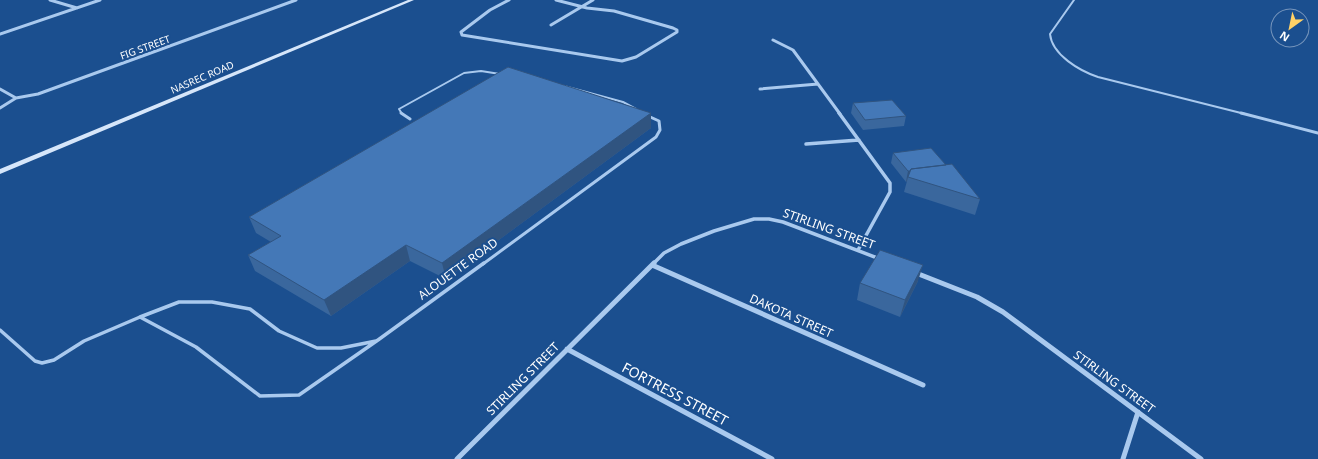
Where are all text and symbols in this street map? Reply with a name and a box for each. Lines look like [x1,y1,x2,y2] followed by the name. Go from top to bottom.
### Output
[1270,8,1310,48] north arrow
[1276,28,1292,46] text: N
[118,31,172,63] street label: FIG STREET
[168,57,236,97] street label: NASREC ROAD
[781,204,878,253] street label: STIRLING STREET
[414,234,501,303] street label: ALOUETTE ROAD
[747,290,836,342] street label: DAKOTA STREET
[482,338,563,419] street label: STIRLING STREET
[1070,346,1159,417] street label: STIRLING STREET
[619,358,732,430] street label: FORTRESS STREET

